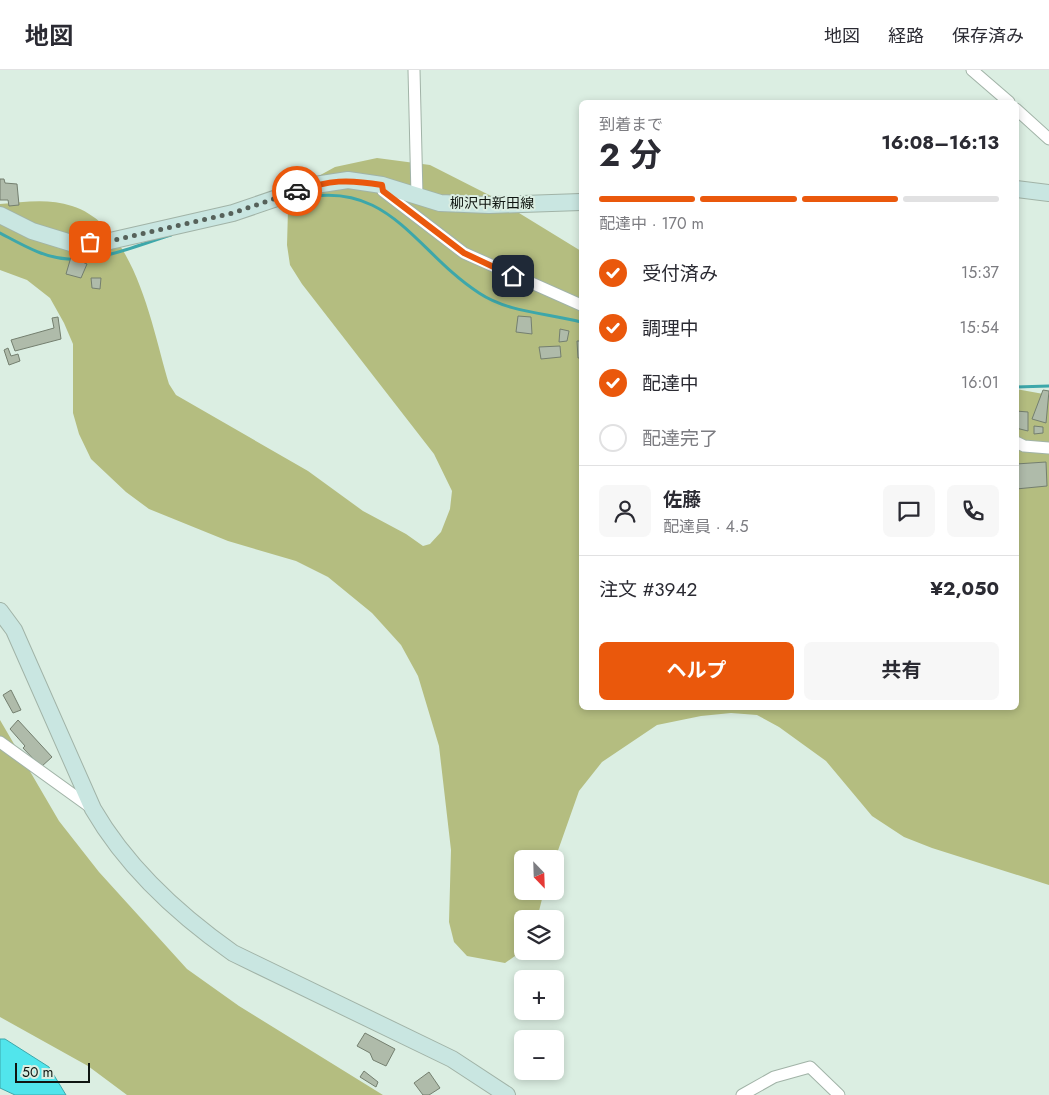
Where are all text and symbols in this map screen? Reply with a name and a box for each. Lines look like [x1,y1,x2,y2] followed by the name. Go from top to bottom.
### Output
[25,18,73,53] text: 地図
[824,23,860,49] text: 地図
[888,23,924,49] text: 経路
[952,23,1024,49] text: 保存済み
[599,113,663,136] text: 到着まで
[881,129,999,156] text: 16:08–16:13
[599,132,662,178] text: 2 分
[272,166,322,216] courier
[283,177,311,205] icon: car
[450,193,534,213] street label: 柳沢中新田線
[599,212,704,235] text: 配達中 · 170 m
[69,221,111,263] pin
[76,228,104,256] icon: bag
[492,255,534,297] pin
[599,259,627,287] icon: check
[642,260,718,287] text: 受付済み
[961,261,999,284] text: 15:37
[499,262,527,290] icon: home
[599,314,627,342] icon: check
[642,315,699,342] text: 調理中
[960,316,999,339] text: 15:54
[599,369,627,397] icon: check
[642,370,699,397] text: 配達中
[961,371,999,394] text: 16:01
[642,425,718,452] text: 配達完了
[599,485,651,537] button: person
[883,485,935,537] button: chat
[947,485,999,537] button: phone
[663,486,701,513] text: 佐藤
[663,515,749,538] text: 配達員 · 4.5
[930,575,999,602] text: ¥2,050
[599,576,697,603] text: 注文 #3942
[599,642,794,700] button: ヘルプ
[804,642,999,700] button: 共有
[514,850,564,900] north arrow
[514,850,564,1080] map controls
[514,910,564,960] button: layers
[514,970,564,1020] button: +
[514,1030,564,1080] button: −
[15,1060,90,1083] scale bar
[22,1062,53,1082] text: 50 m

